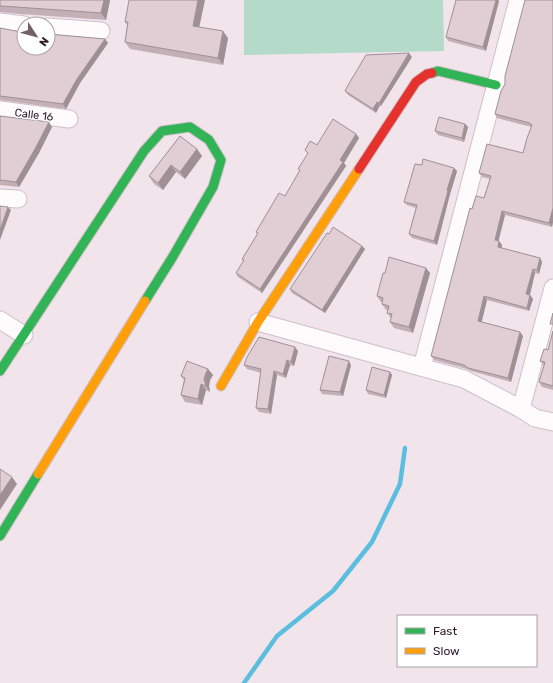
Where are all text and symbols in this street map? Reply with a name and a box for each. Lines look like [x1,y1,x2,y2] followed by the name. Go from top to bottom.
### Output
[16,16,56,56] north arrow
[36,35,51,49] text: N
[14,106,54,124] street label: Calle 16
[397,615,537,667] legend
[433,624,457,638] text: Fast
[433,644,460,658] text: Slow

